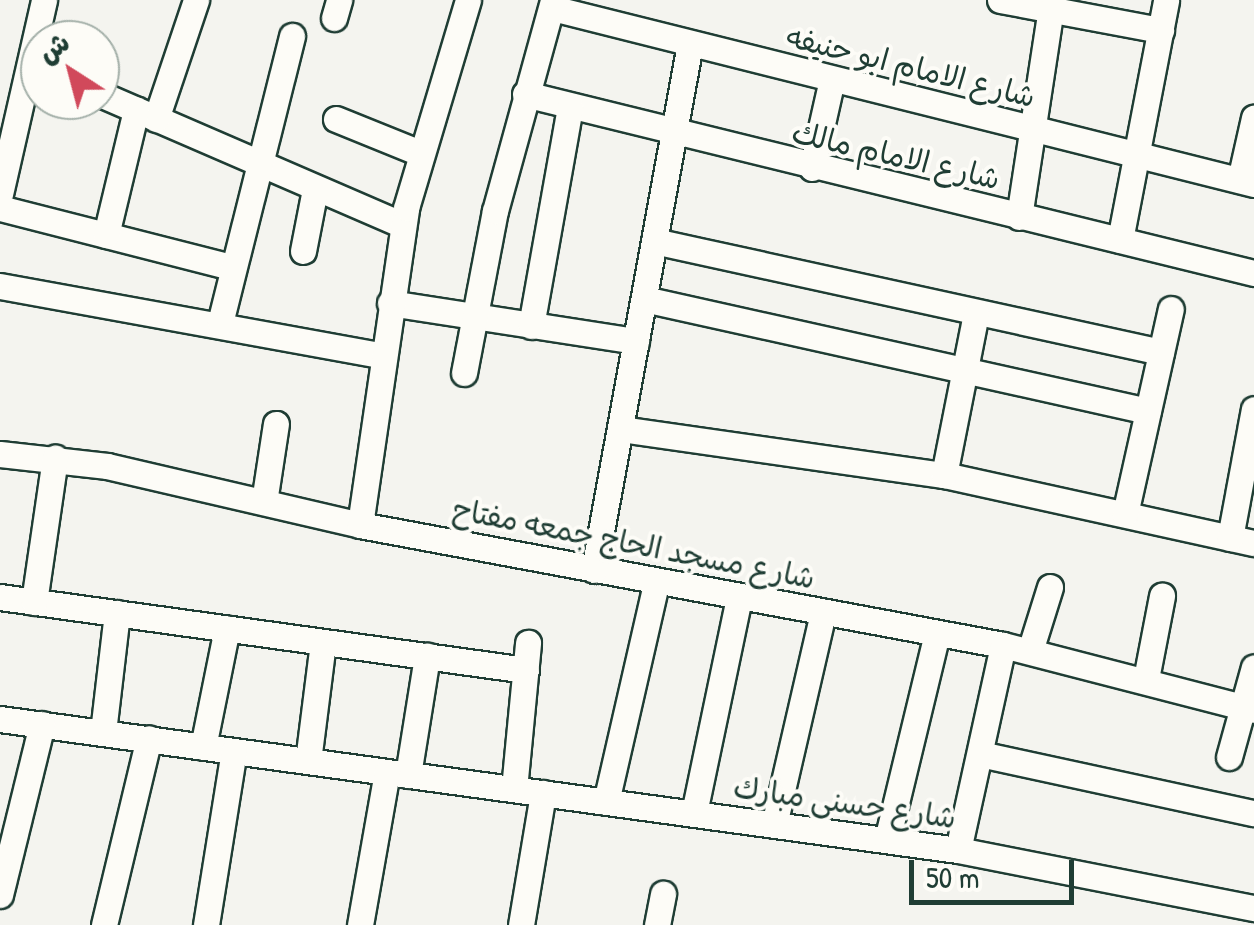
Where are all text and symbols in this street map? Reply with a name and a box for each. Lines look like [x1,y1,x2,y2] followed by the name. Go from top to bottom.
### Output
[783,18,1039,114] street label: شارع الامام ابو حنيفه
[20,20,120,120] north arrow
[30,23,77,72] text: ش
[789,114,1003,196] street label: شارع الامام مالك
[450,490,818,596] street label: شارع مسجد الحاج جمعه مفتاح
[731,769,959,835] street label: شارع حسنى مبارك
[914,840,1079,902] scale bar
[926,857,979,897] text: 50 m

